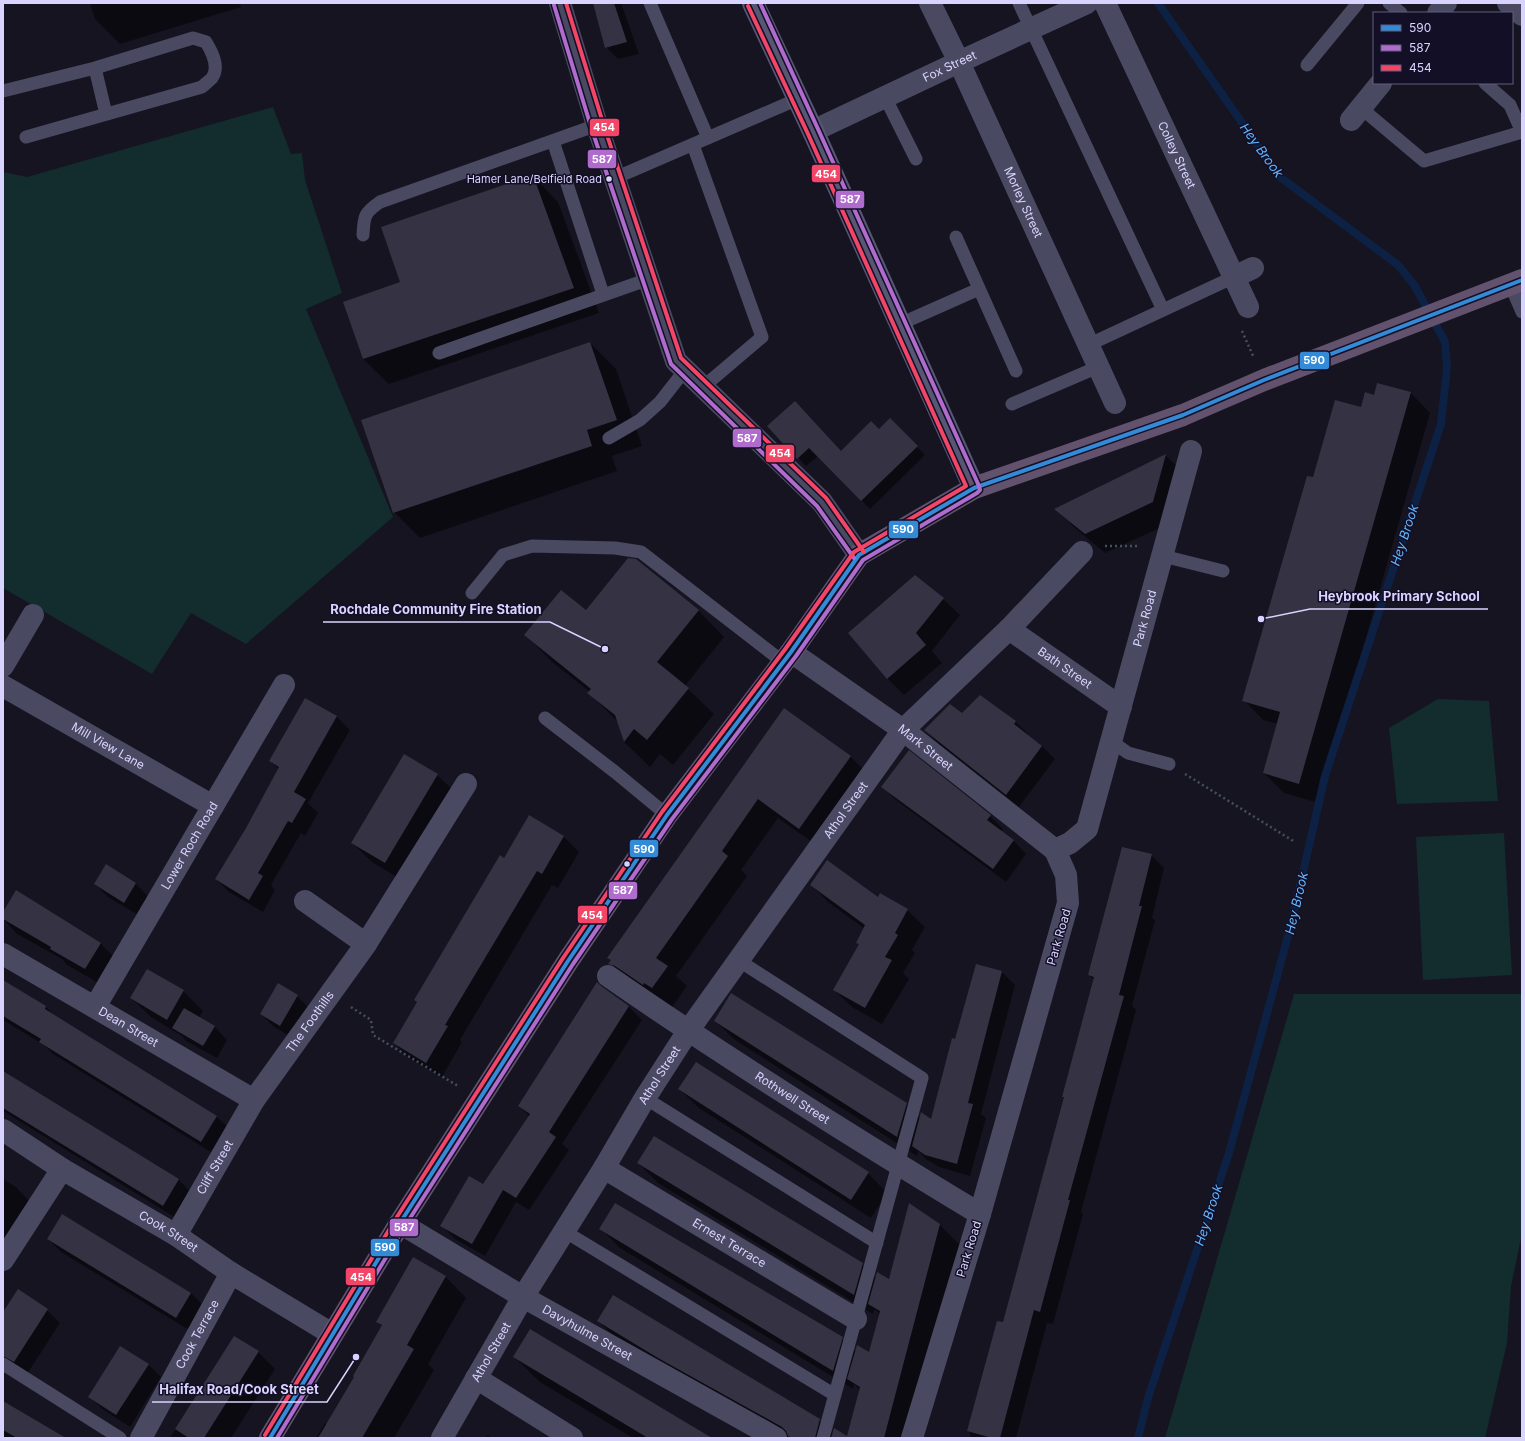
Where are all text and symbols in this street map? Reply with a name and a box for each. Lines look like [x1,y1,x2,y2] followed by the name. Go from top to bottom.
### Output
[1373,12,1513,84] legend
[1409,20,1431,35] text: 590
[1409,40,1431,55] text: 587
[920,47,979,85] street label: Fox Street
[1409,60,1432,75] text: 454
[589,118,620,137] line badge: 454
[1155,119,1199,191] street label: Colley Street
[1237,119,1288,181] water label: Hey Brook
[593,120,615,134] text: 454
[587,149,617,169] line badge: 587
[592,152,612,166] text: 587
[811,164,841,183] line badge: 454
[1001,164,1046,240] street label: Morley Street
[815,167,837,181] text: 454
[467,172,602,186] place label: Hamer Lane/Belfield Road
[604,174,614,184] marker: Hamer Lane/Belfield Road
[835,190,865,209] line badge: 587
[840,192,860,206] text: 587
[1299,351,1330,370] line badge: 590
[1303,353,1325,367] text: 590
[732,428,762,448] line badge: 587
[737,431,757,445] text: 587
[765,444,795,463] line badge: 454
[769,446,791,460] text: 454
[1387,501,1422,568] water label: Hey Brook
[888,520,919,539] line badge: 590
[892,522,914,536] text: 590
[1310,584,1488,609] callout: Heybrook Primary School
[1130,588,1159,648] street label: Park Road
[1318,588,1480,604] text: Heybrook Primary School
[323,597,550,622] callout: Rochdale Community Fire Station
[330,601,542,617] text: Rochdale Community Fire Station
[1035,643,1095,692] street label: Bath Street
[69,719,148,772] street label: Mill View Lane
[895,721,956,774] street label: Mark Street
[820,778,871,841] street label: Athol Street
[158,799,221,892] street label: Lower Roch Road
[629,839,659,858] line badge: 590
[633,842,655,856] text: 590
[622,859,632,869] unlabelled marker
[1281,869,1311,936] water label: Hey Brook
[608,881,638,900] line badge: 587
[613,883,633,897] text: 587
[577,905,608,924] line badge: 454
[1043,907,1074,967] street label: Park Road
[581,908,603,922] text: 454
[282,988,337,1055] street label: The Foothills
[96,1003,161,1050] street label: Dean Street
[635,1043,683,1107] street label: Athol Street
[752,1068,833,1127] street label: Rothwell Street
[193,1137,236,1197] street label: Cliff Street
[1191,1181,1226,1248] water label: Hey Brook
[136,1207,201,1255] street label: Cook Street
[690,1215,769,1270] street label: Ernest Terrace
[389,1218,419,1237] line badge: 587
[953,1219,984,1279] street label: Park Road
[394,1220,414,1234] text: 587
[370,1238,400,1257] line badge: 590
[374,1240,396,1254] text: 590
[345,1267,376,1286] line badge: 454
[350,1270,372,1284] text: 454
[172,1297,222,1371] street label: Cook Terrace
[540,1301,635,1363] street label: Davyhulme Street
[468,1319,514,1384] street label: Athol Street
[152,1377,327,1402] callout: Halifax Road/Cook Street
[159,1381,319,1397] text: Halifax Road/Cook Street

